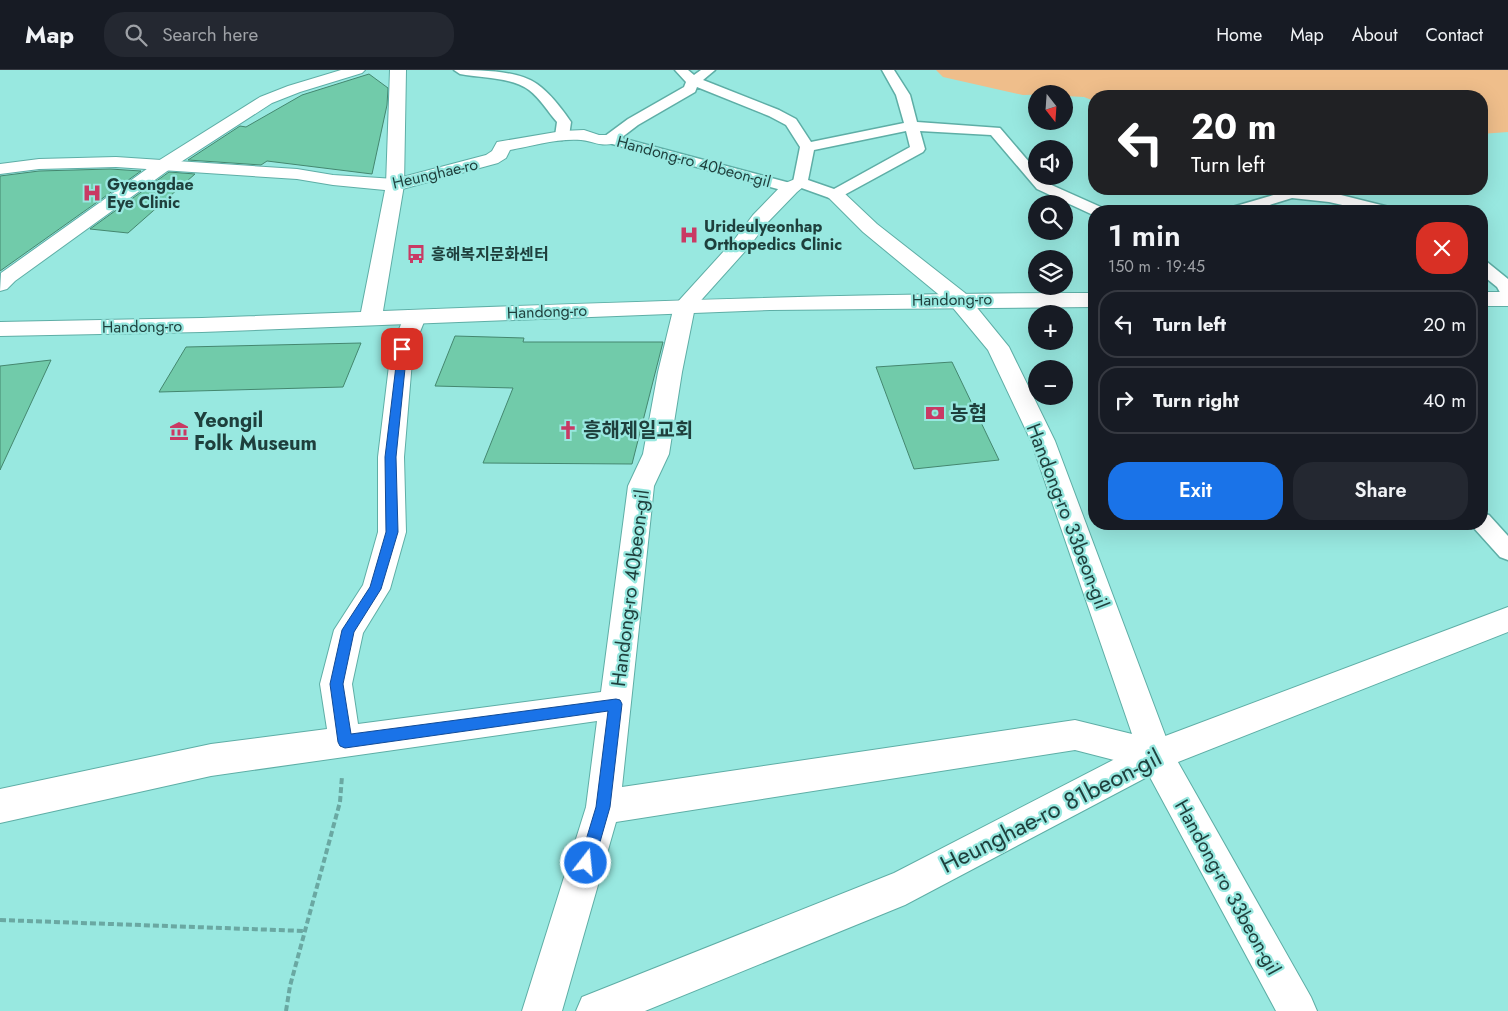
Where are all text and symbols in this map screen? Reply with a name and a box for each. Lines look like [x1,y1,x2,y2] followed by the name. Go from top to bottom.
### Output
[104,12,454,57] search box
[25,17,74,52] text: Map
[122,21,150,49] icon: search
[162,21,258,48] text: Search here
[1216,22,1262,48] text: Home
[1290,22,1324,48] text: Map
[1352,22,1397,48] text: About
[1425,22,1483,48] text: Contact
[1028,85,1072,130] north arrow
[1028,85,1073,405] map controls
[1191,102,1276,152] text: 20 m
[1108,110,1173,175] icon: left
[614,130,774,193] street label: Handong-ro 40beon-gil
[1028,140,1073,185] button: sound
[1191,148,1265,180] text: Turn left
[390,152,480,195] street label: Heunghae-ro
[107,173,194,214] place label: Gyeongdae Eye Clinic
[81,182,103,204] hospital icon: Gyeongdae Eye Clinic
[1028,195,1073,240] button: search
[1108,214,1181,257] text: 1 min
[704,215,842,256] place label: Urideulyeonhap Orthopedics Clinic
[1416,222,1468,274] button: close
[678,224,700,246] hospital icon: Urideulyeonhap Orthopedics Clinic
[405,243,427,265] bus stop icon: 흥해복지문화센터
[431,243,549,266] place label: 흥해복지문화센터
[1028,250,1073,295] button: layers
[1108,255,1205,278] text: 150 m · 19:45
[912,287,993,312] street label: Handong-ro
[507,299,588,324] street label: Handong-ro
[1028,305,1073,350] button: +
[1110,310,1138,338] icon: left
[1153,311,1226,338] text: Turn left
[1423,311,1466,338] text: 20 m
[102,314,183,339] street label: Handong-ro
[381,328,423,370] pin
[388,335,416,363] icon: arrive
[1028,360,1073,405] button: −
[1110,386,1138,414] icon: right
[1153,387,1239,414] text: Turn right
[1423,387,1466,414] text: 40 m
[950,399,987,428] place label: 농협
[924,402,946,424] bank icon: 농협
[193,406,317,458] place label: Yeongil Folk Museum
[583,416,693,445] place label: 흥해제일교회
[557,419,579,441] church icon: 흥해제일교회
[1019,419,1116,613] street label: Handong-ro 33beon-gil
[168,420,190,442] museum icon: Yeongil Folk Museum
[1108,462,1283,520] button: Exit
[1293,462,1468,520] button: Share
[604,488,657,688] street label: Handong-ro 40beon-gil
[934,740,1168,882] street label: Heunghae-ro 81beon-gil
[1167,794,1288,980] street label: Handong-ro 33beon-gil
[559,836,611,888] position arrow

